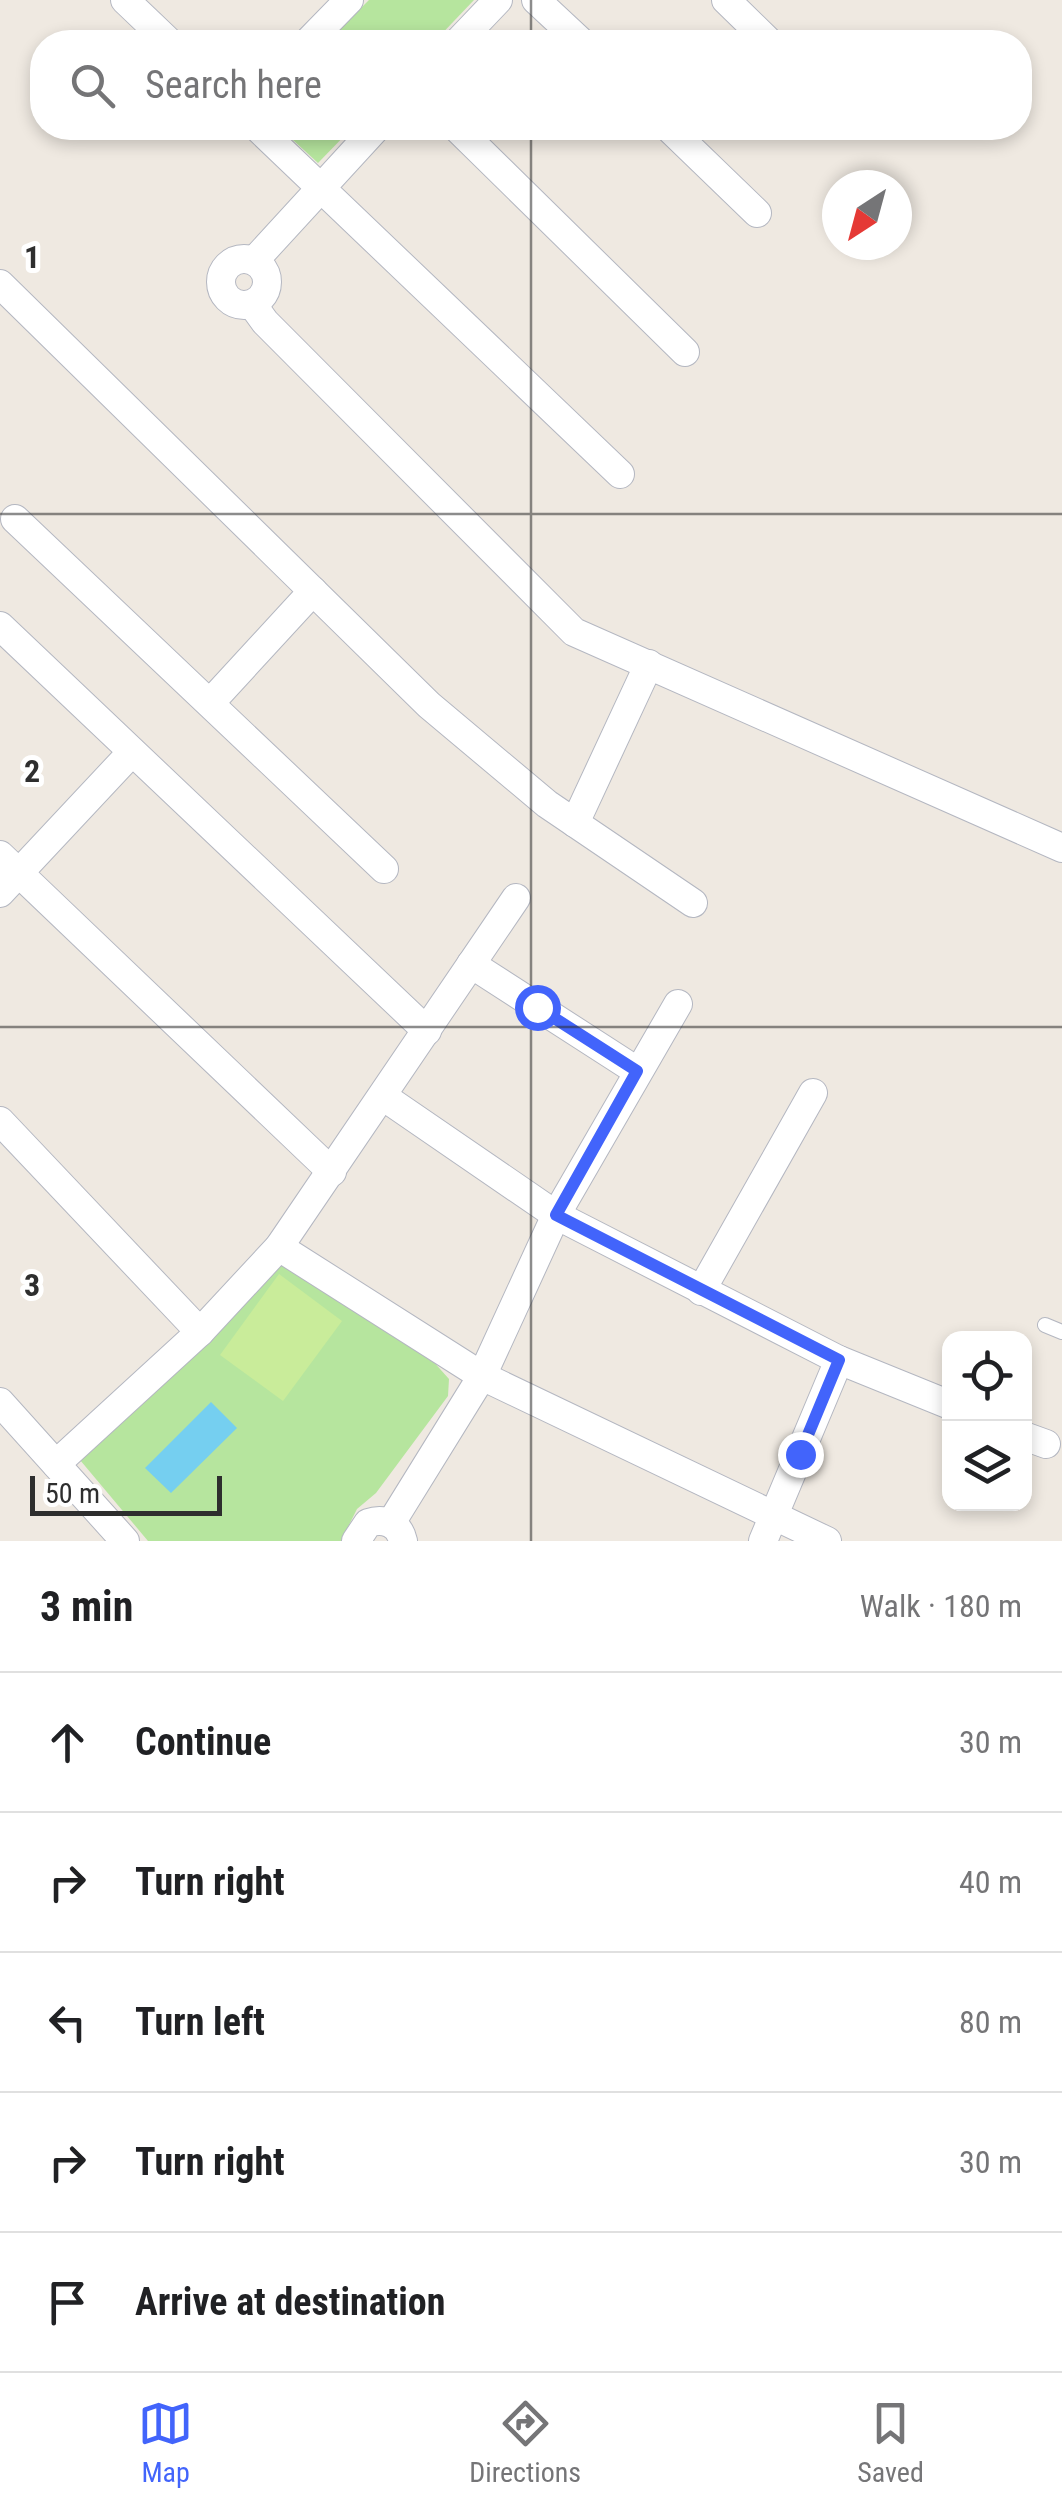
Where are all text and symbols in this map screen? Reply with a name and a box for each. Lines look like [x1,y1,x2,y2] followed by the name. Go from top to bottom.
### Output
[30,30,1032,140] search box
[65,58,120,113] icon: search
[145,63,322,107] text: Search here
[822,170,912,260] north arrow
[24,238,40,276] text: 1
[24,752,40,790] text: 2
[515,985,561,1031] route start
[24,1266,40,1304] text: 3
[942,1331,1032,1511] map controls
[942,1331,1032,1421] button: locate
[942,1421,1032,1511] button: layers
[778,1432,824,1478] route end
[30,1471,222,1516] scale bar
[45,1477,100,1510] text: 50 m
[40,1582,133,1631] text: 3 min
[860,1587,1022,1625] text: Walk · 180 m
[40,1715,95,1770] icon: ahead
[135,1720,271,1764] text: Continue
[959,1723,1022,1761] text: 30 m
[40,1855,95,1910] icon: right
[135,1860,285,1904] text: Turn right
[959,1863,1022,1901] text: 40 m
[40,1995,95,2050] icon: left
[135,2000,265,2044] text: Turn left
[959,2003,1022,2041] text: 80 m
[40,2135,95,2190] icon: right
[135,2140,285,2184] text: Turn right
[959,2143,1022,2181] text: 30 m
[40,2275,95,2330] icon: arrive
[135,2280,445,2324] text: Arrive at destination
[138,2396,193,2489] tab: Map
[469,2396,581,2489] tab: Directions
[857,2396,924,2489] tab: Saved

